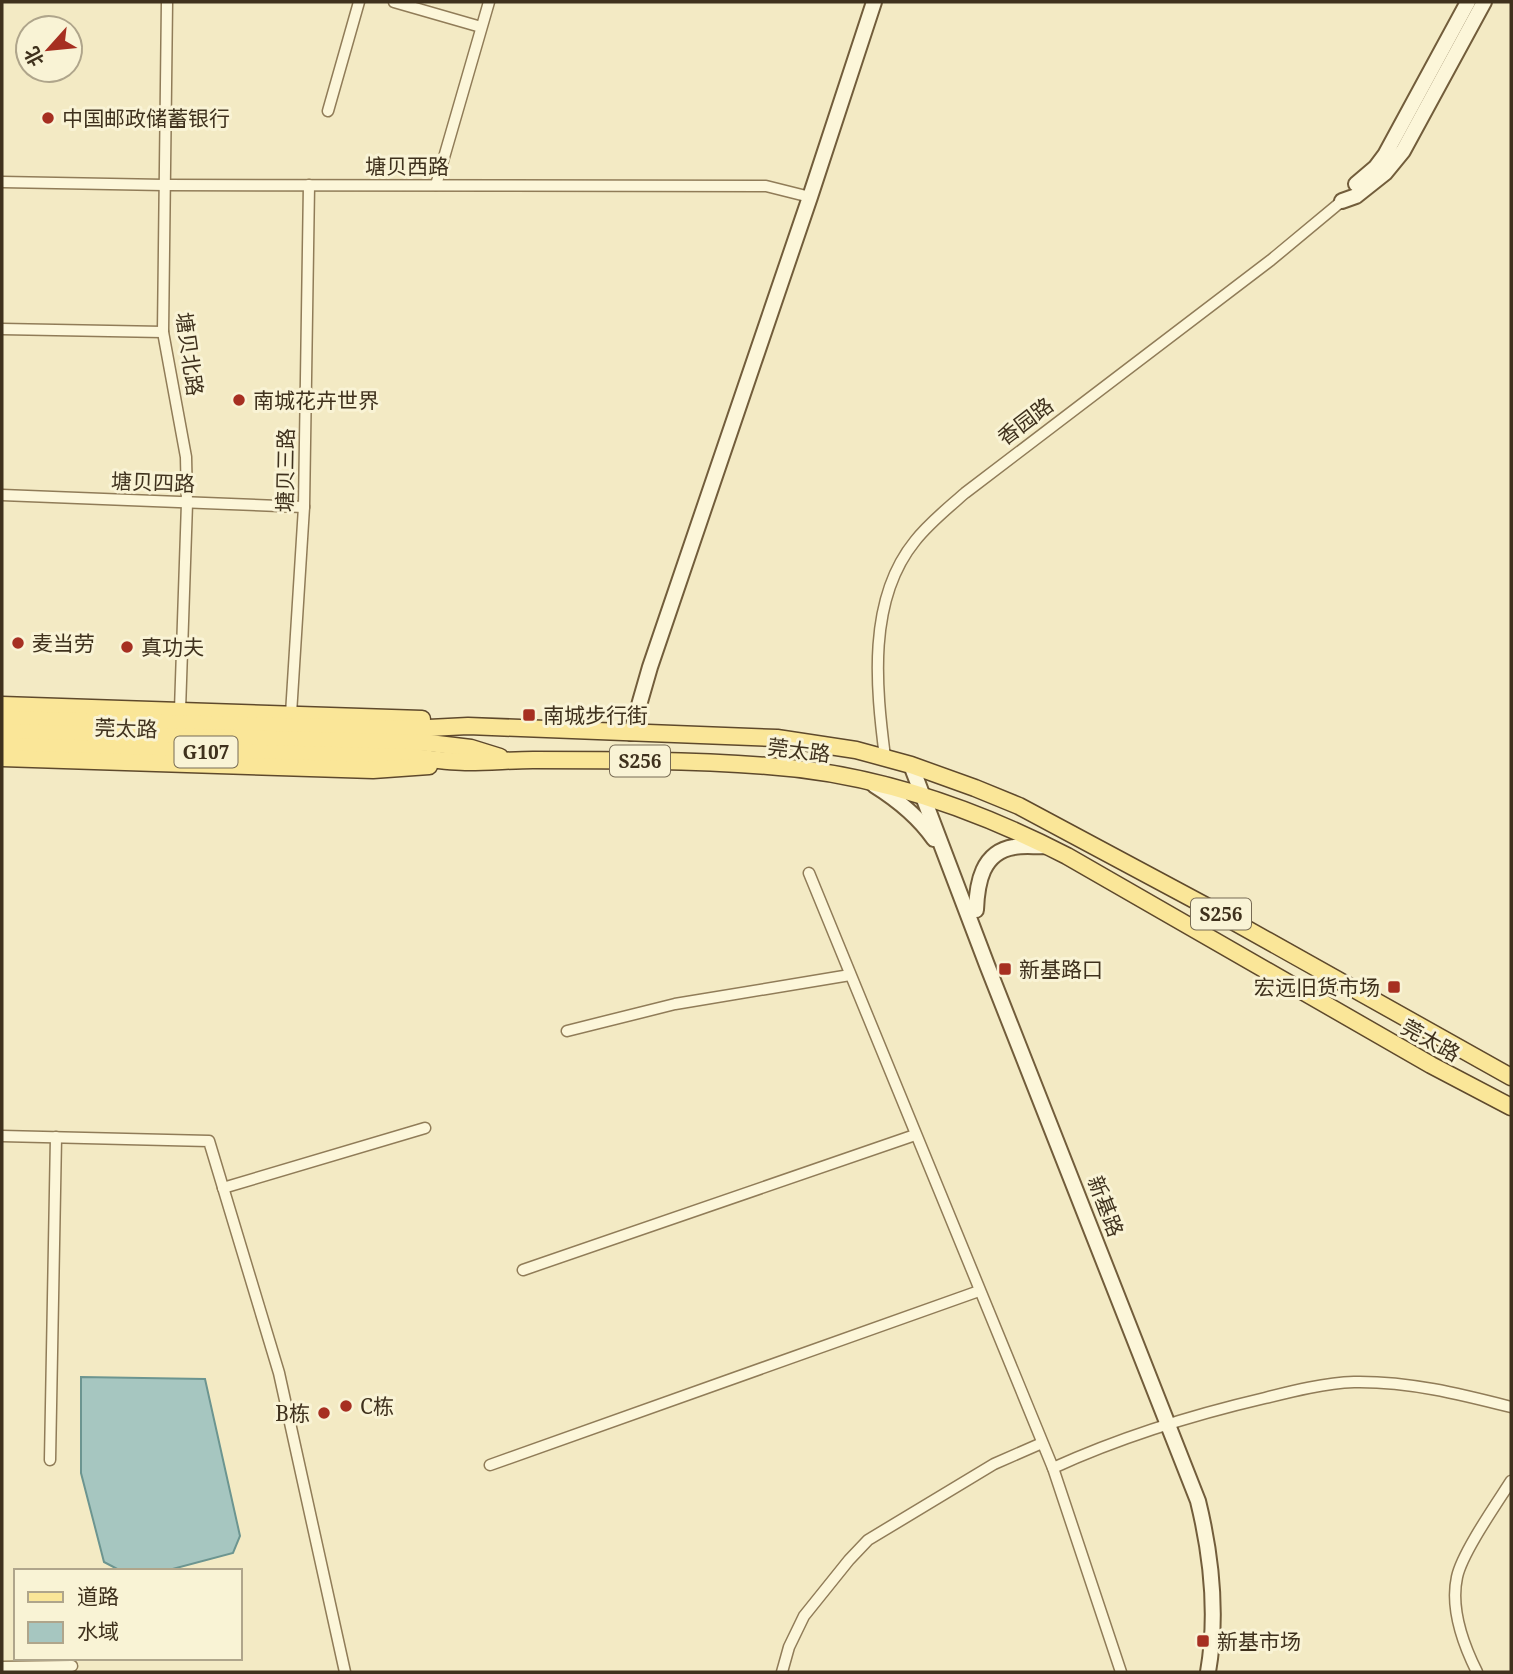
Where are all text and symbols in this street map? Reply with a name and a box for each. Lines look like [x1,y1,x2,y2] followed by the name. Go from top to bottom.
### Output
[14,14,84,84] north arrow
[18,42,50,71] text: 北
[62,104,230,132] place label: 中国邮政储蓄银行
[40,110,56,126] marker: 中国邮政储蓄银行
[365,152,449,180] street label: 塘贝西路
[170,310,210,398] street label: 塘贝北路
[253,386,379,414] place label: 南城花卉世界
[991,391,1059,451] street label: 香园路
[231,392,247,408] marker: 南城花卉世界
[270,428,300,512] street label: 塘贝三路
[111,467,195,497] street label: 塘贝四路
[32,629,95,657] place label: 麦当劳
[141,633,204,661] place label: 真功夫
[10,635,26,651] marker: 麦当劳
[119,639,135,655] marker: 真功夫
[543,701,648,729] place label: 南城步行街
[521,707,537,723] marker: 南城步行街
[94,713,158,743] street label: 莞太路
[766,732,832,768] street label: 莞太路
[174,736,238,768] road number: G107
[610,746,670,776] road number: S256
[1191,898,1251,930] road number: S256
[1019,955,1103,983] place label: 新基路口
[997,961,1013,977] marker: 新基路口
[1254,973,1380,1001] place label: 宏远旧货市场
[1386,979,1402,995] marker: 宏远旧货市场
[1397,1012,1465,1068] street label: 莞太路
[1082,1172,1130,1240] street label: 新基路
[360,1392,394,1420] place label: C栋
[338,1398,354,1414] marker: C栋
[275,1399,310,1427] place label: B栋
[316,1405,332,1421] marker: B栋
[14,1569,242,1660] legend
[77,1582,119,1610] text: 道路
[77,1617,119,1645] text: 水域
[1217,1627,1301,1655] place label: 新基市场
[1195,1633,1211,1649] marker: 新基市场

